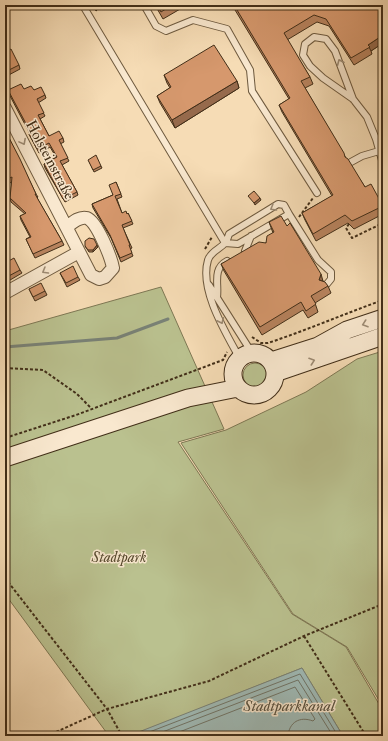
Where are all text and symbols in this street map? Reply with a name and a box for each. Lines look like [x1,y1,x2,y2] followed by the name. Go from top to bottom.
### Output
[336,59,344,66] one-way arrow
[21,117,79,203] street label: Holsteinstraße
[18,138,26,146] one-way arrow
[270,203,277,210] one-way arrow
[42,266,49,273] one-way arrow
[216,316,224,324] one-way arrow
[362,319,369,328] one-way arrow
[309,357,316,365] one-way arrow
[91,548,147,567] park label: Stadtpark
[242,696,336,716] water label: Stadtparkkanal

